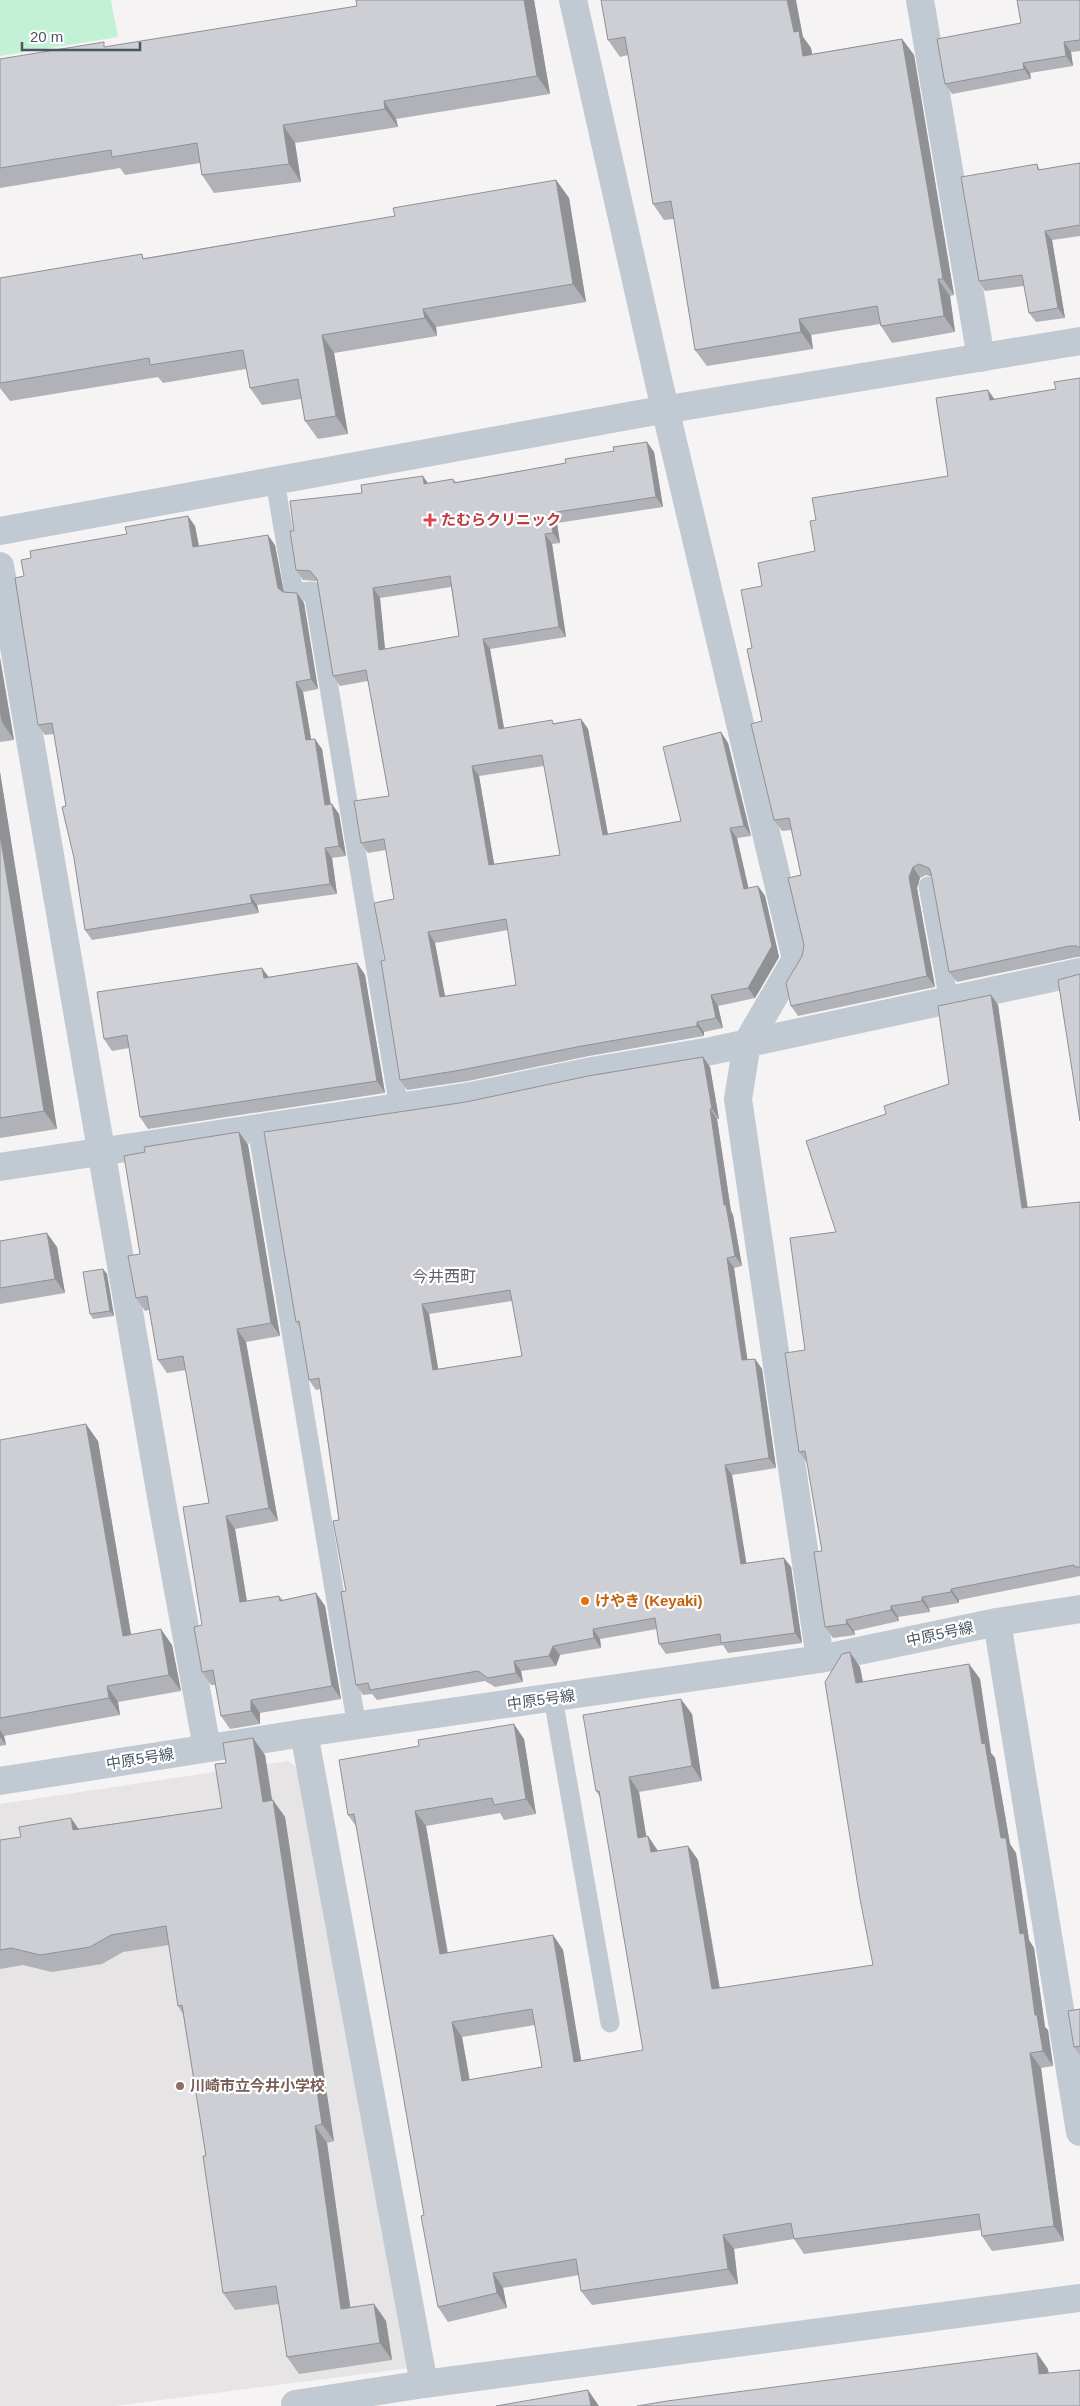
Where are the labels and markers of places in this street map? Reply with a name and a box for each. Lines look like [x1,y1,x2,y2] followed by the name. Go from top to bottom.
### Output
[441,511,561,528] place label: たむらクリニック
[423,513,437,527] marker: たむらクリニック
[595,1592,703,1609] place label: けやき (Keyaki)
[579,1595,591,1607] marker: けやき (Keyaki)
[190,2077,325,2094] place label: 川崎市立今井小学校
[174,2080,186,2092] marker: 川崎市立今井小学校

